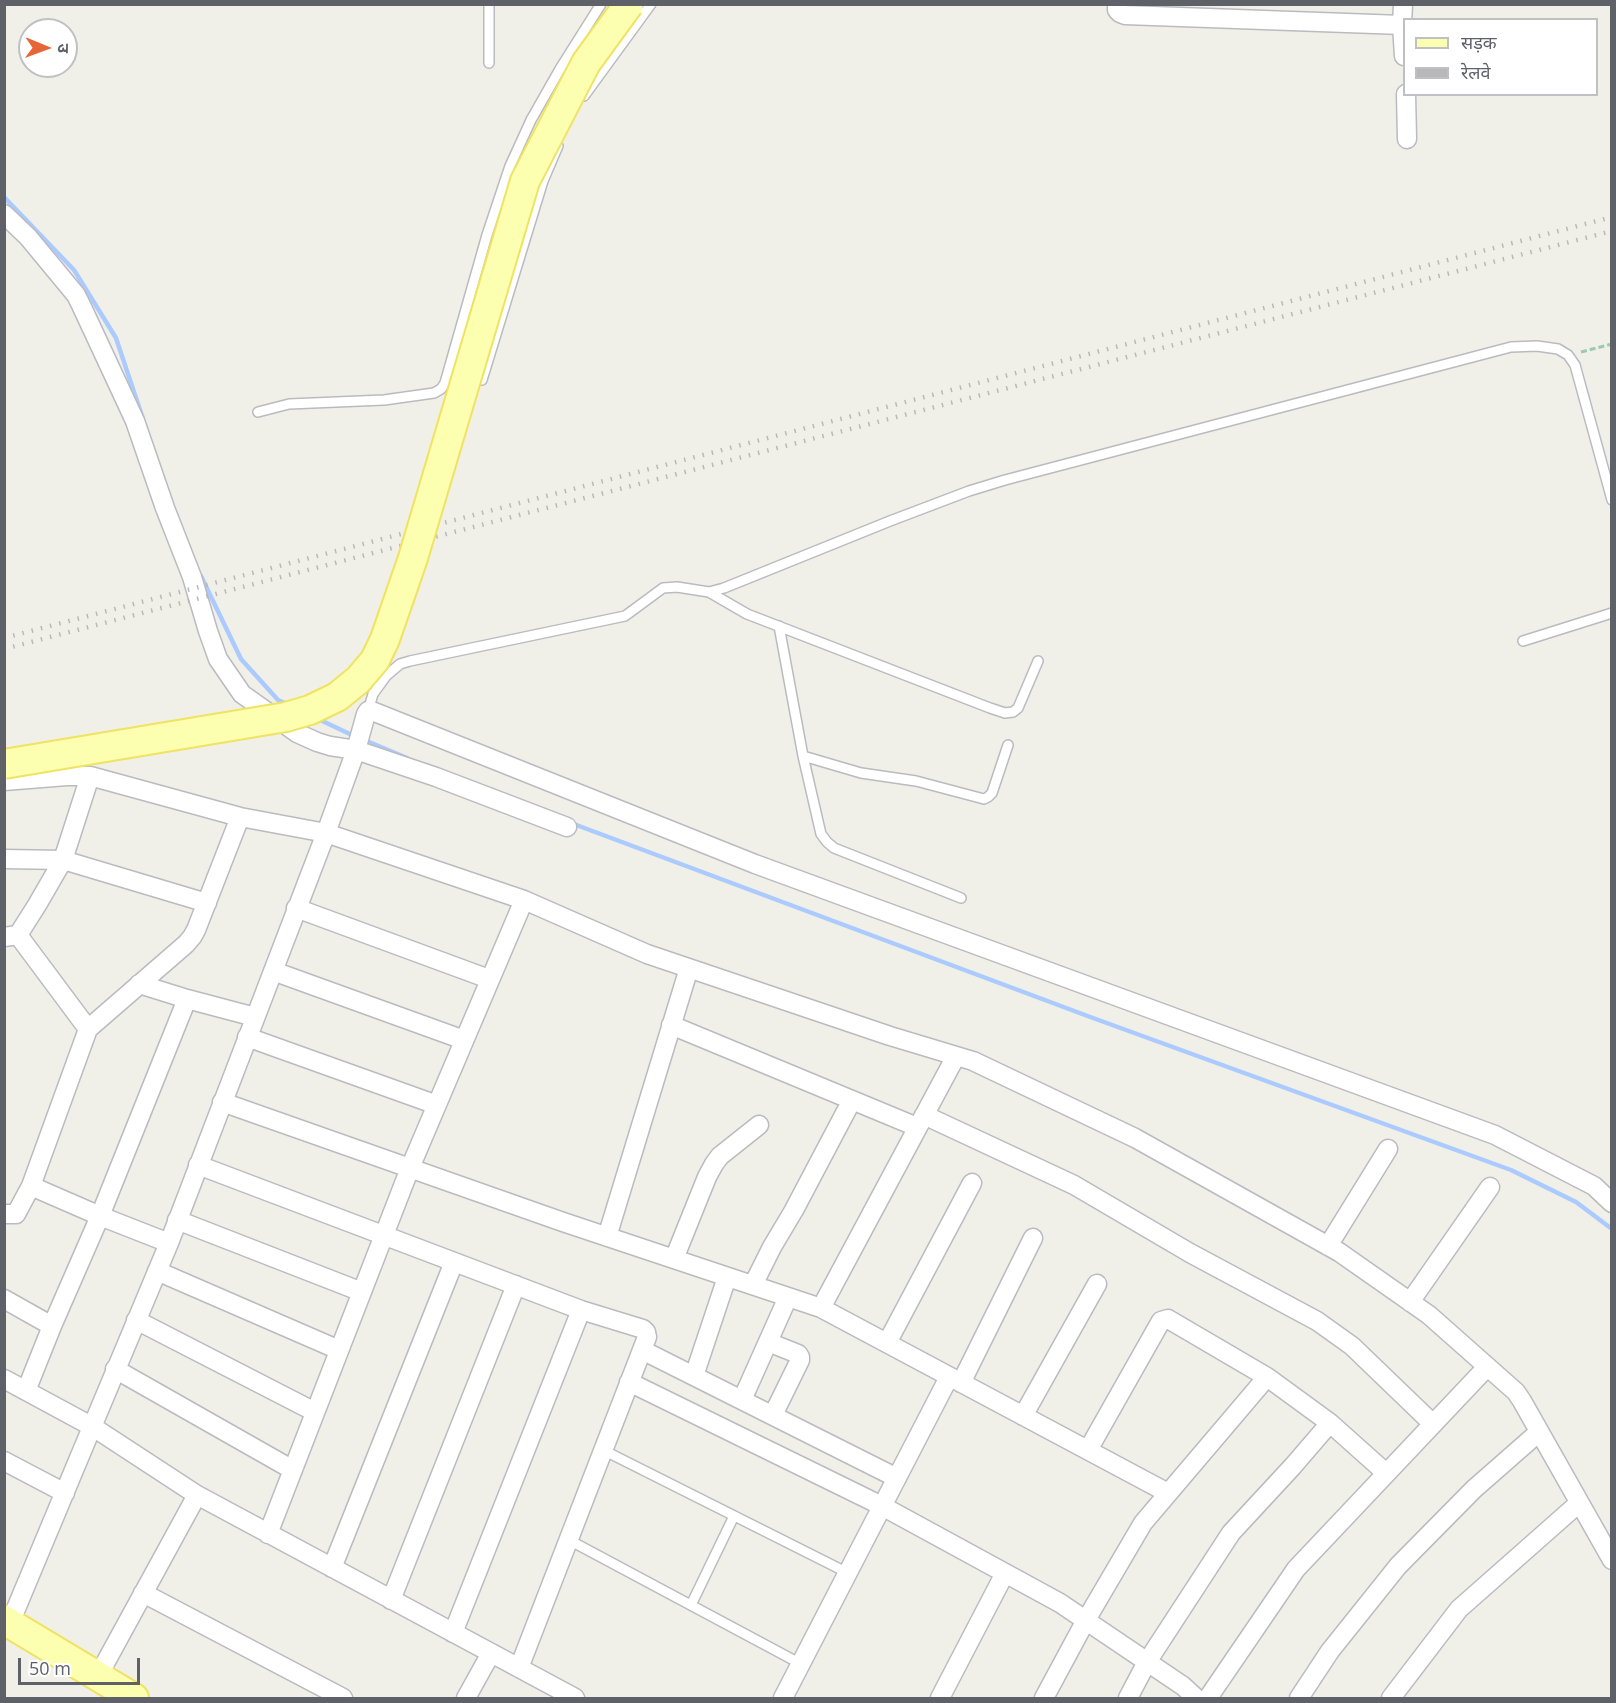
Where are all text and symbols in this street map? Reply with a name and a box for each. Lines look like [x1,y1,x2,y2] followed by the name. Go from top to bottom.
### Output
[18,18,78,78] north arrow
[1403,18,1598,96] legend
[1461,30,1497,54] text: सड़क
[53,43,75,53] text: उ
[1461,60,1491,84] text: रेलवे
[21,1646,142,1684] scale bar
[29,1656,71,1680] text: 50 m

